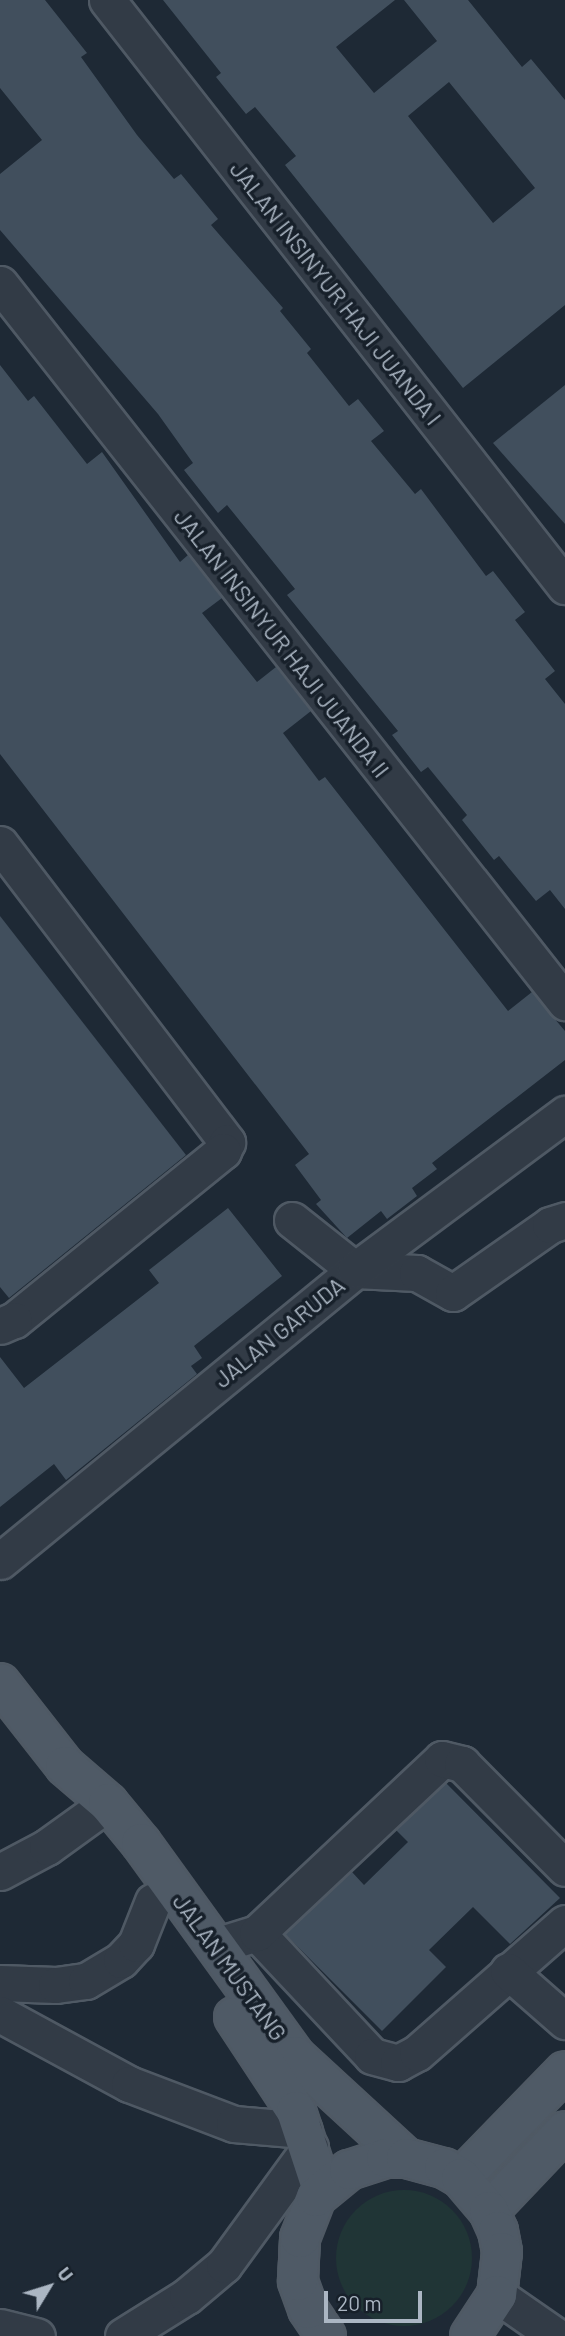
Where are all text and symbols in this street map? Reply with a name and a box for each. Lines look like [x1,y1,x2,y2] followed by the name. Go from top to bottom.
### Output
[224,156,448,430] street label: JALAN INSINYUR HAJI JUANDA I
[169,503,395,783] street label: JALAN INSINYUR HAJI JUANDA II
[208,1271,350,1393] street label: JALAN GARUDA
[167,1888,293,2046] street label: JALAN MUSTANG
[14,2252,84,2322] north arrow
[53,2262,79,2286] text: U
[327,2276,425,2320] scale bar
[337,2290,382,2315] text: 20 m

